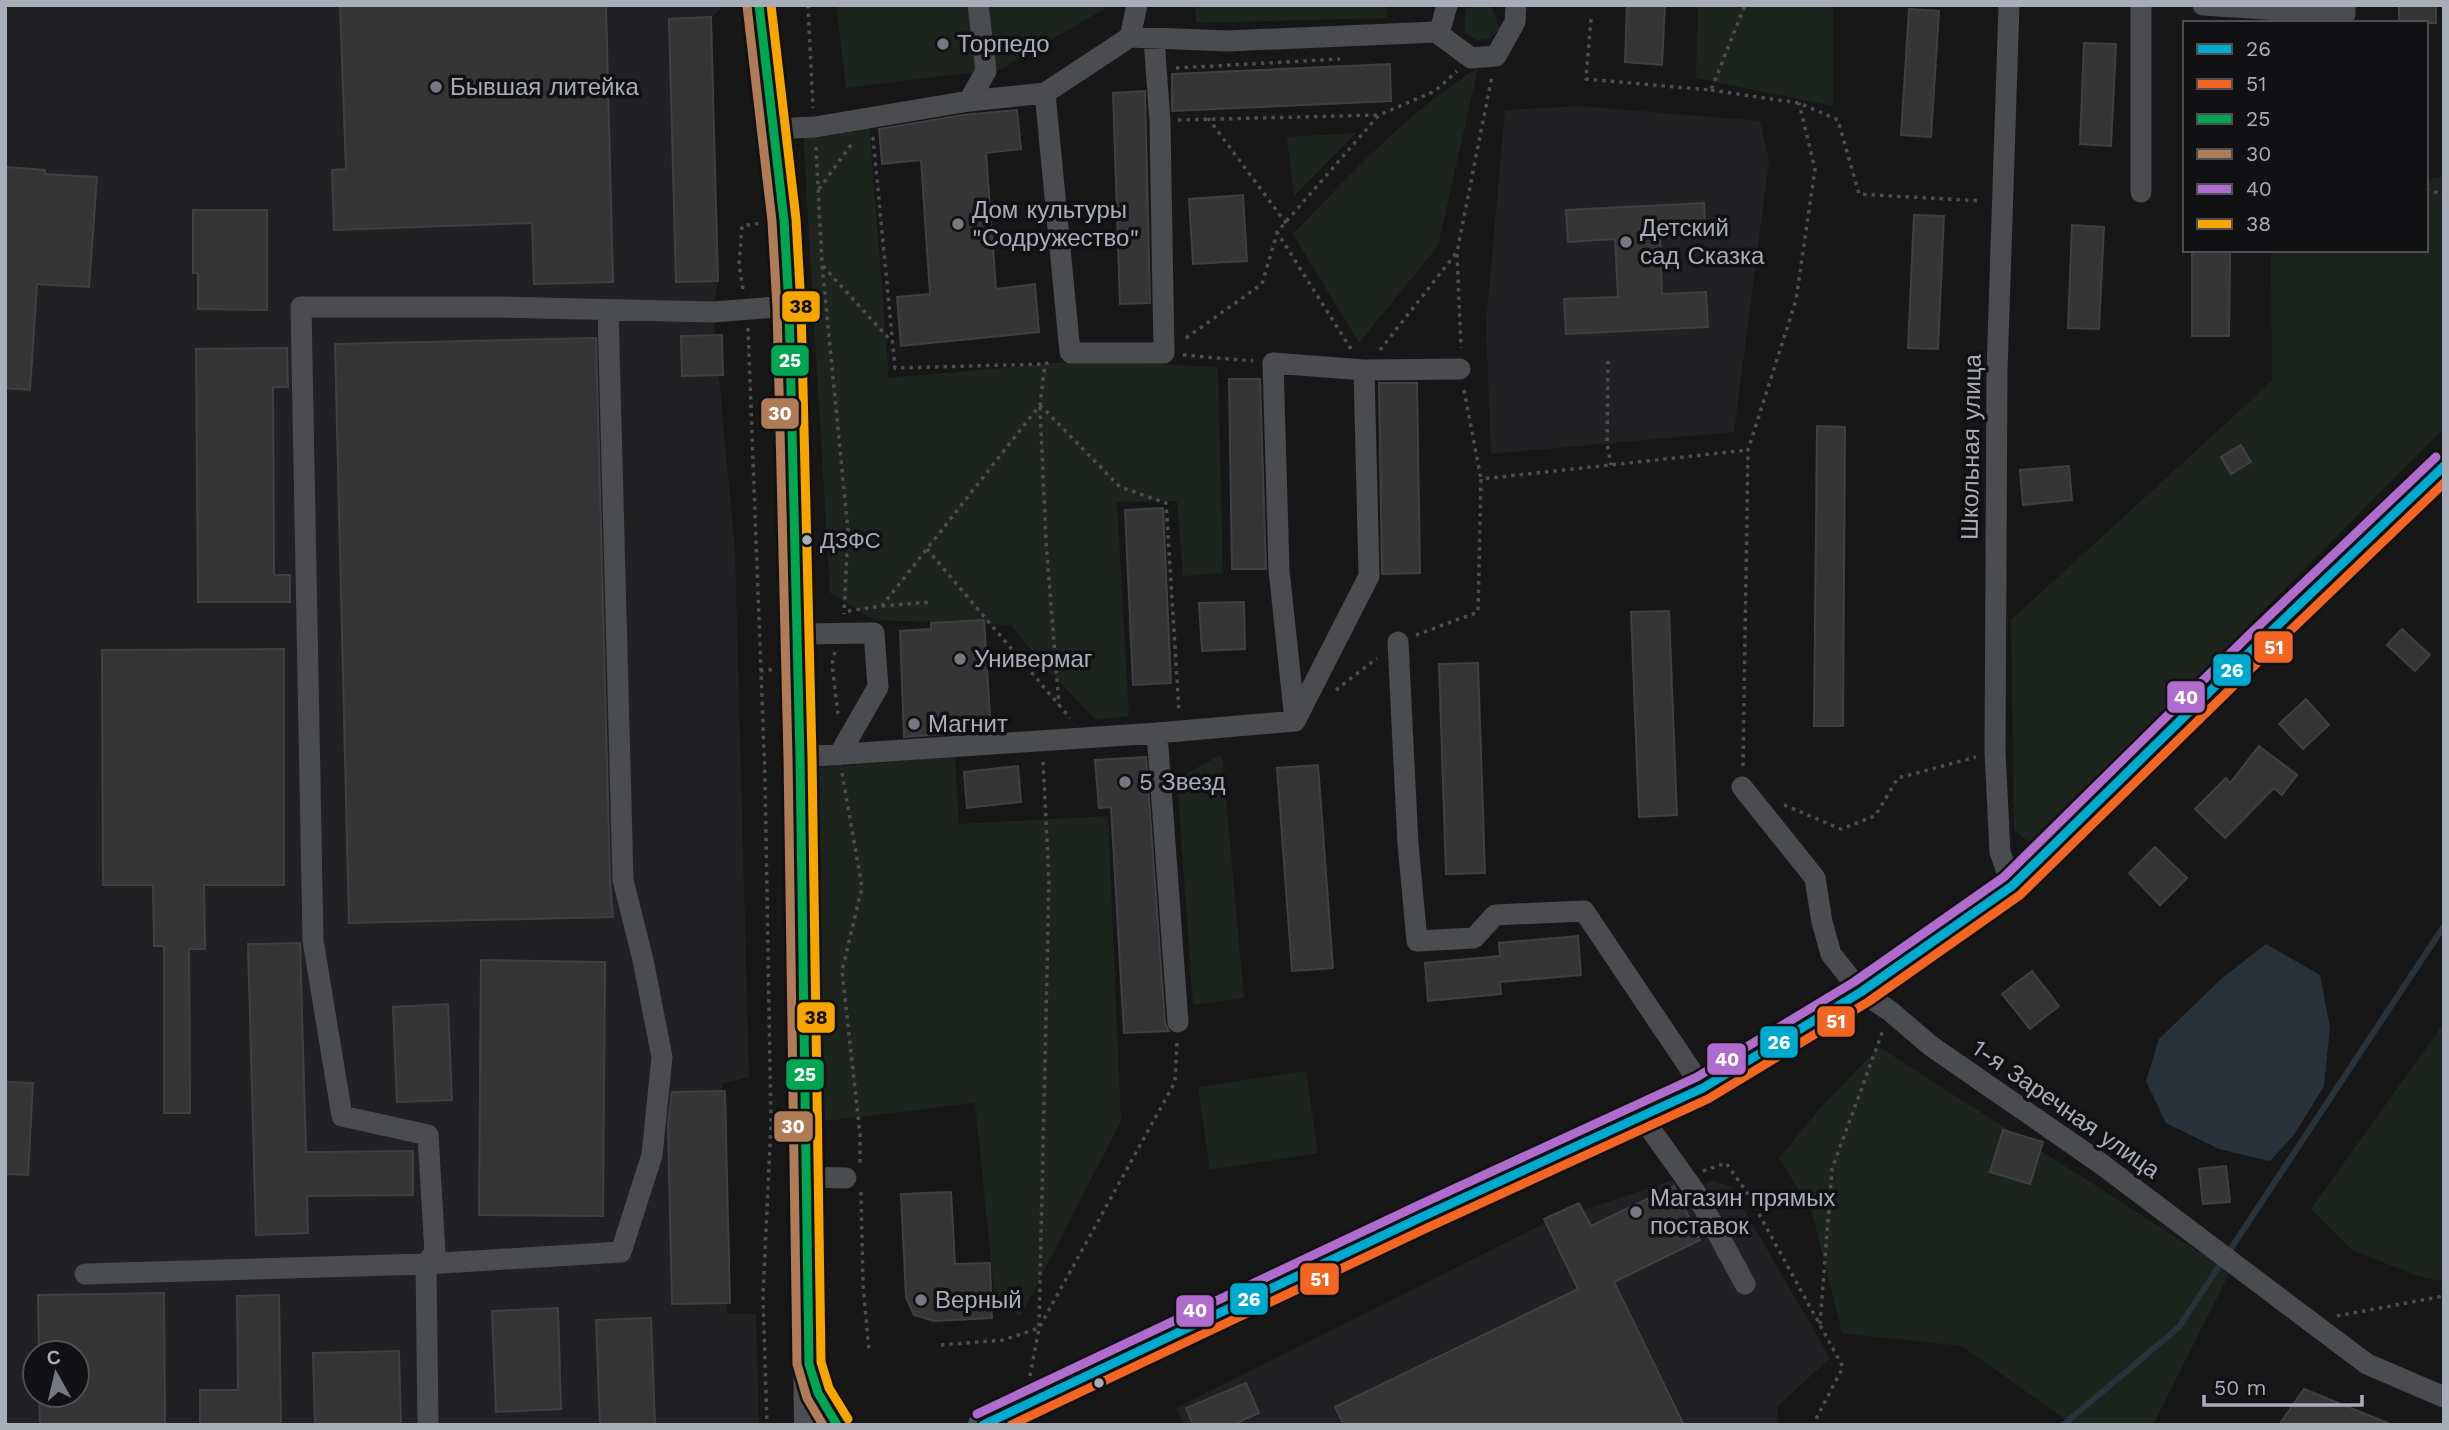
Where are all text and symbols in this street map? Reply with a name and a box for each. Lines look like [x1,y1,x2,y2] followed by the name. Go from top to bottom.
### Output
[2183,21,2428,252] legend
[957,30,1050,58] place label: Торпедо
[935,36,951,52] marker: Торпедо
[2246,36,2271,61] text: 26
[2246,71,2266,96] text: 51
[450,73,639,101] place label: Бывшая литейка
[428,79,444,95] marker: Бывшая литейка
[2246,106,2270,131] text: 25
[2246,141,2271,166] text: 30
[2246,176,2272,201] text: 40
[972,196,1139,252] place label: Дом культуры "Содружество"
[2246,211,2271,236] text: 38
[1640,214,1765,270] place label: Детский сад Сказка
[950,216,966,232] marker: Дом культуры "Содружество"
[1618,234,1634,250] marker: Детский сад Сказка
[781,290,821,323] line badge: 38
[789,295,813,318] text: 38
[770,344,810,377] line badge: 25
[779,349,801,372] text: 25
[1955,353,1987,540] street label: Школьная улица
[760,397,800,430] line badge: 30
[768,402,792,425] text: 30
[820,528,881,553] place label: ДЗФС
[800,533,814,547] marker: ДЗФС
[2253,630,2294,664] line badge: 51
[2264,636,2284,659] text: 51
[974,645,1093,673] place label: Универмаг
[952,651,968,667] marker: Универмаг
[2212,653,2252,687] line badge: 26
[2220,659,2244,682] text: 26
[2166,680,2206,714] line badge: 40
[2174,686,2198,709] text: 40
[928,710,1008,738] place label: Магнит
[906,716,922,732] marker: Магнит
[1139,768,1225,796] place label: 5 Звезд
[1117,774,1133,790] marker: 5 Звезд
[796,1001,836,1034] line badge: 38
[1816,1005,1856,1038] line badge: 51
[804,1006,828,1029] text: 38
[1826,1010,1846,1033] text: 51
[1759,1025,1799,1059] line badge: 26
[1767,1031,1791,1054] text: 26
[1967,1034,2166,1185] street label: 1-я Заречная улица
[1706,1042,1747,1076] line badge: 40
[1715,1048,1739,1071] text: 40
[785,1058,825,1091] line badge: 25
[794,1063,816,1086] text: 25
[773,1110,814,1143] line badge: 30
[781,1115,805,1138] text: 30
[1650,1184,1836,1240] place label: Магазин прямых поставок
[1628,1204,1644,1220] marker: Магазин прямых поставок
[1299,1262,1340,1296] line badge: 51
[1310,1268,1330,1291] text: 51
[1229,1282,1269,1316] line badge: 26
[935,1286,1022,1314] place label: Верный
[1237,1288,1261,1311] text: 26
[913,1292,929,1308] marker: Верный
[1175,1294,1215,1328] line badge: 40
[1183,1299,1207,1322] text: 40
[21,1339,91,1409] north arrow
[45,1345,62,1370] text: С
[2204,1364,2362,1408] scale bar
[2214,1375,2266,1400] text: 50 m
[1092,1376,1106,1390] unlabelled marker

